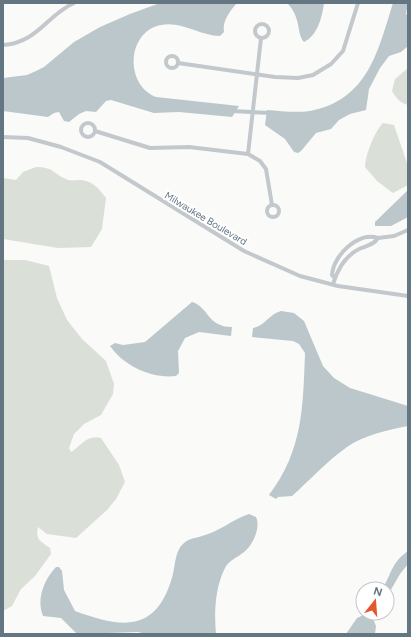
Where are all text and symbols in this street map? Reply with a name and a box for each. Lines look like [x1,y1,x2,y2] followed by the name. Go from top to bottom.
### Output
[162,189,249,248] street label: Milwaukee Boulevard
[355,581,395,621] north arrow
[372,584,384,599] text: N

